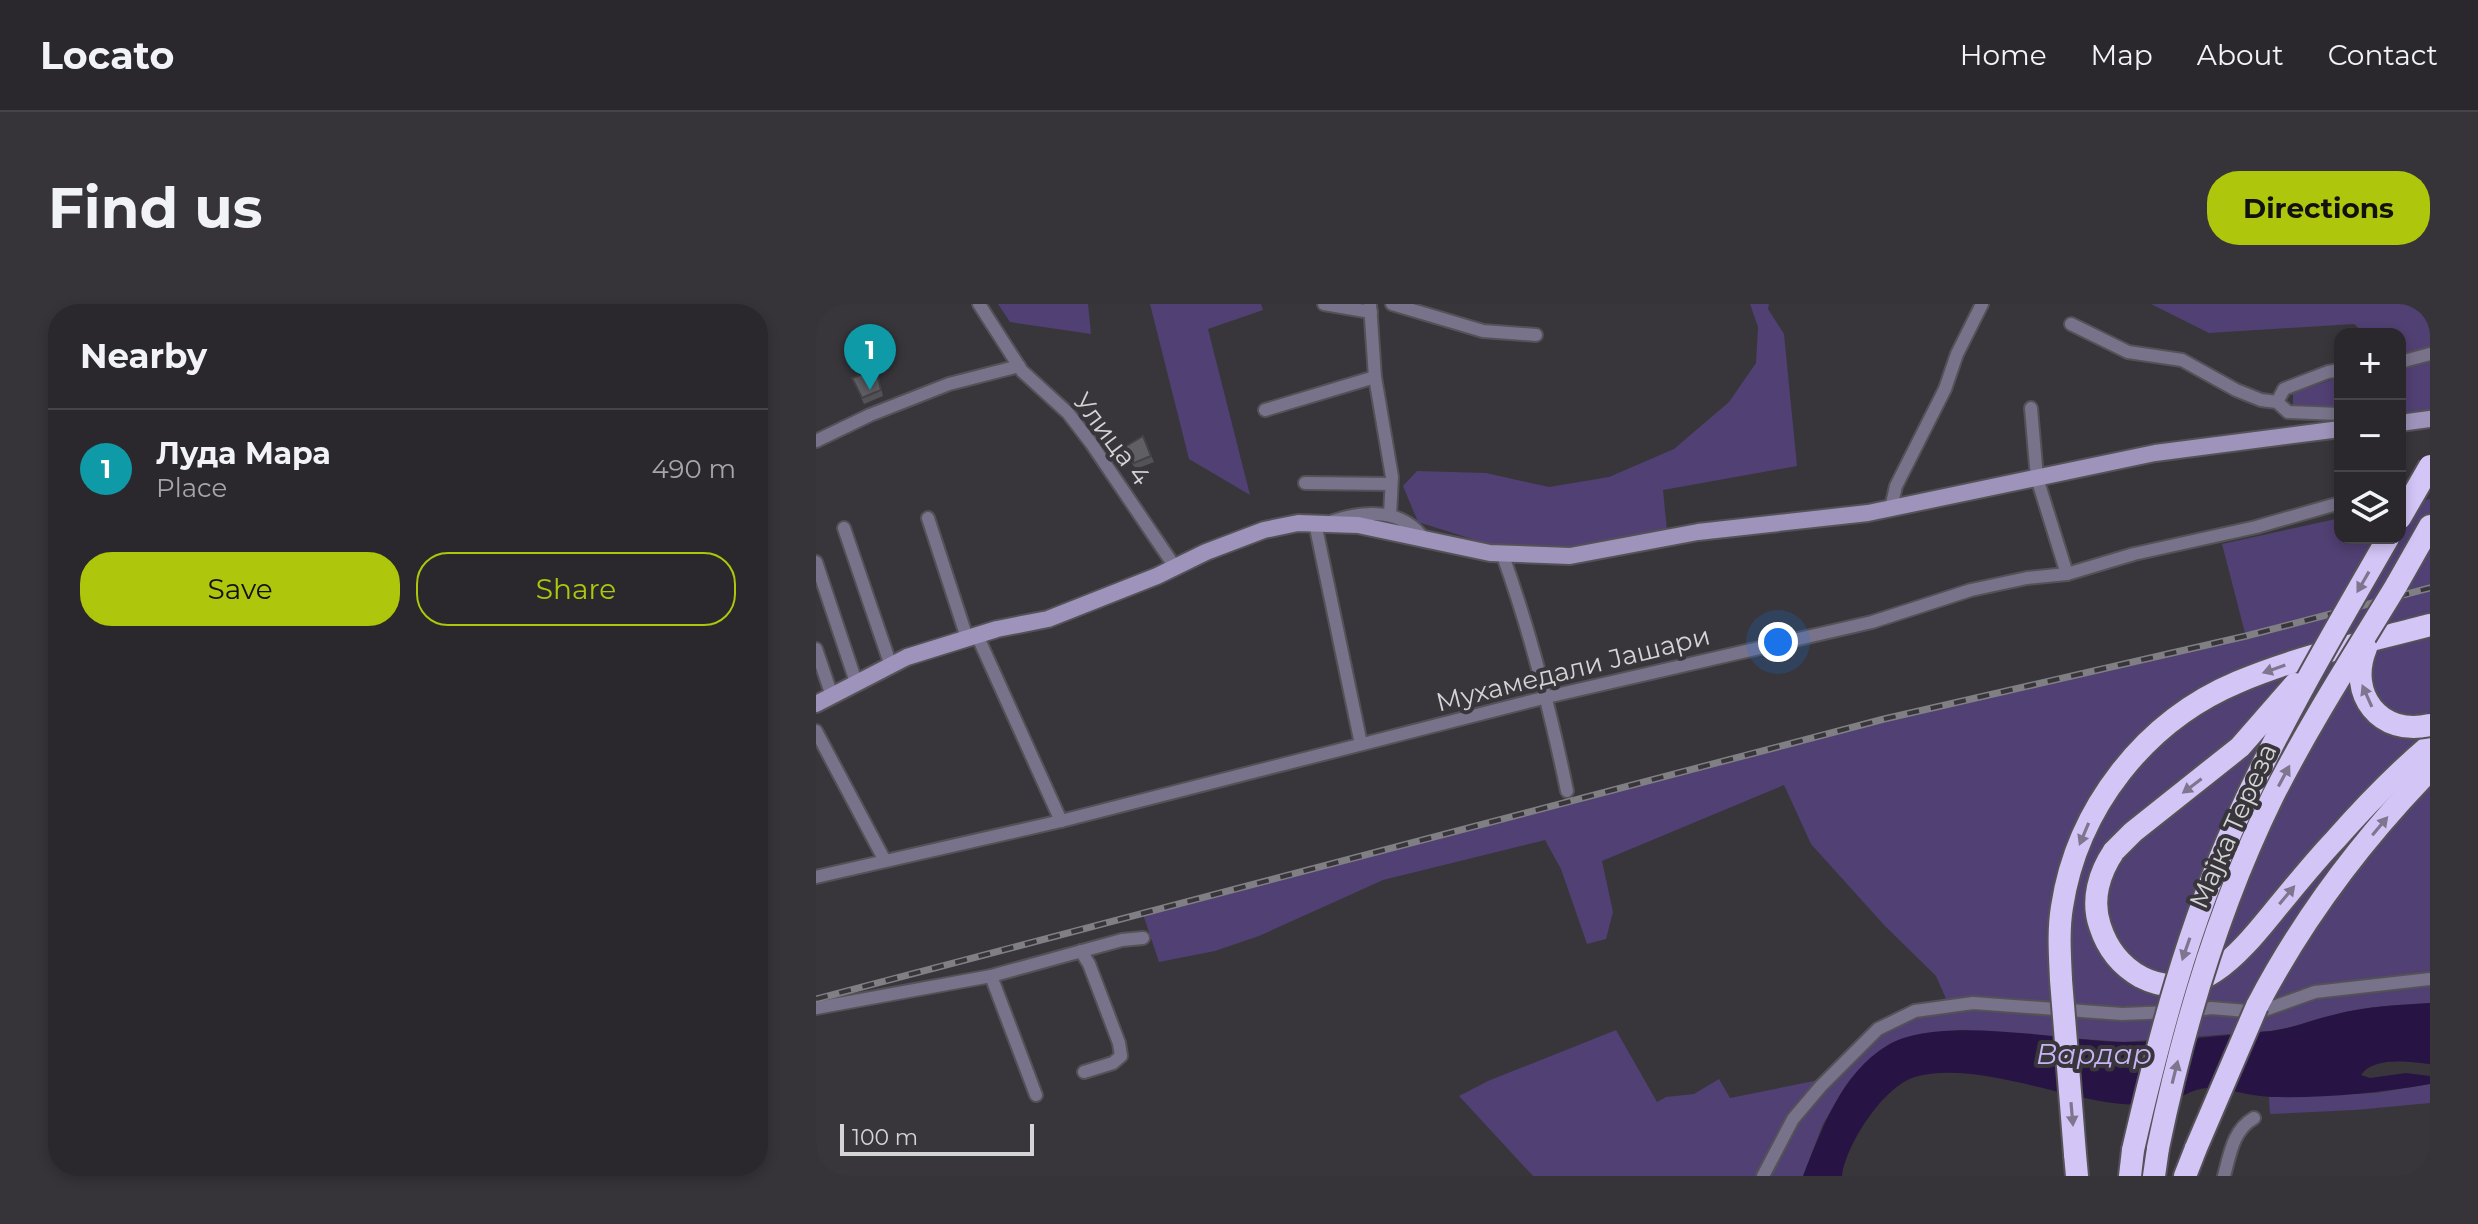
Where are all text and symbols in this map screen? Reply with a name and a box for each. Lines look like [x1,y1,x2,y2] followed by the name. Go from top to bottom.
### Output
[40,32,174,79] text: Locato
[1960,38,2047,72] text: Home
[2091,38,2153,72] text: Map
[2197,38,2284,72] text: About
[2328,38,2438,72] text: Contact
[2207,171,2430,245] button: Directions
[48,174,262,242] text: Find us
[844,324,896,390] pin: 1
[2334,328,2406,544] map controls
[2334,328,2406,400] button: +
[80,335,207,377] text: Nearby
[1067,386,1157,492] street label: Улица 4
[2334,400,2406,472] button: −
[156,435,331,472] text: Луда Мара
[101,453,111,485] text: 1
[652,453,736,485] text: 490 m
[156,472,227,504] text: Place
[2334,472,2406,544] button: layers
[80,552,400,626] button: Save
[416,552,736,626] button: Share
[2356,571,2370,593] one-way arrow
[1433,619,1713,719] street label: Мухамедали Јашари
[1758,622,1798,662] your location
[2262,663,2286,676] one-way arrow
[2360,685,2373,708] one-way arrow
[2182,739,2284,913] street label: Мајка Тереза
[2276,765,2290,787] one-way arrow
[2182,778,2203,793] one-way arrow
[2371,816,2388,836] one-way arrow
[2078,822,2091,845] one-way arrow
[2278,886,2295,906] one-way arrow
[2179,937,2191,961] one-way arrow
[2036,1037,2152,1071] water label: Вардар
[2169,1059,2181,1084] one-way arrow
[2065,1102,2078,1127] one-way arrow
[840,1120,1034,1156] scale bar
[852,1124,918,1151] text: 100 m

